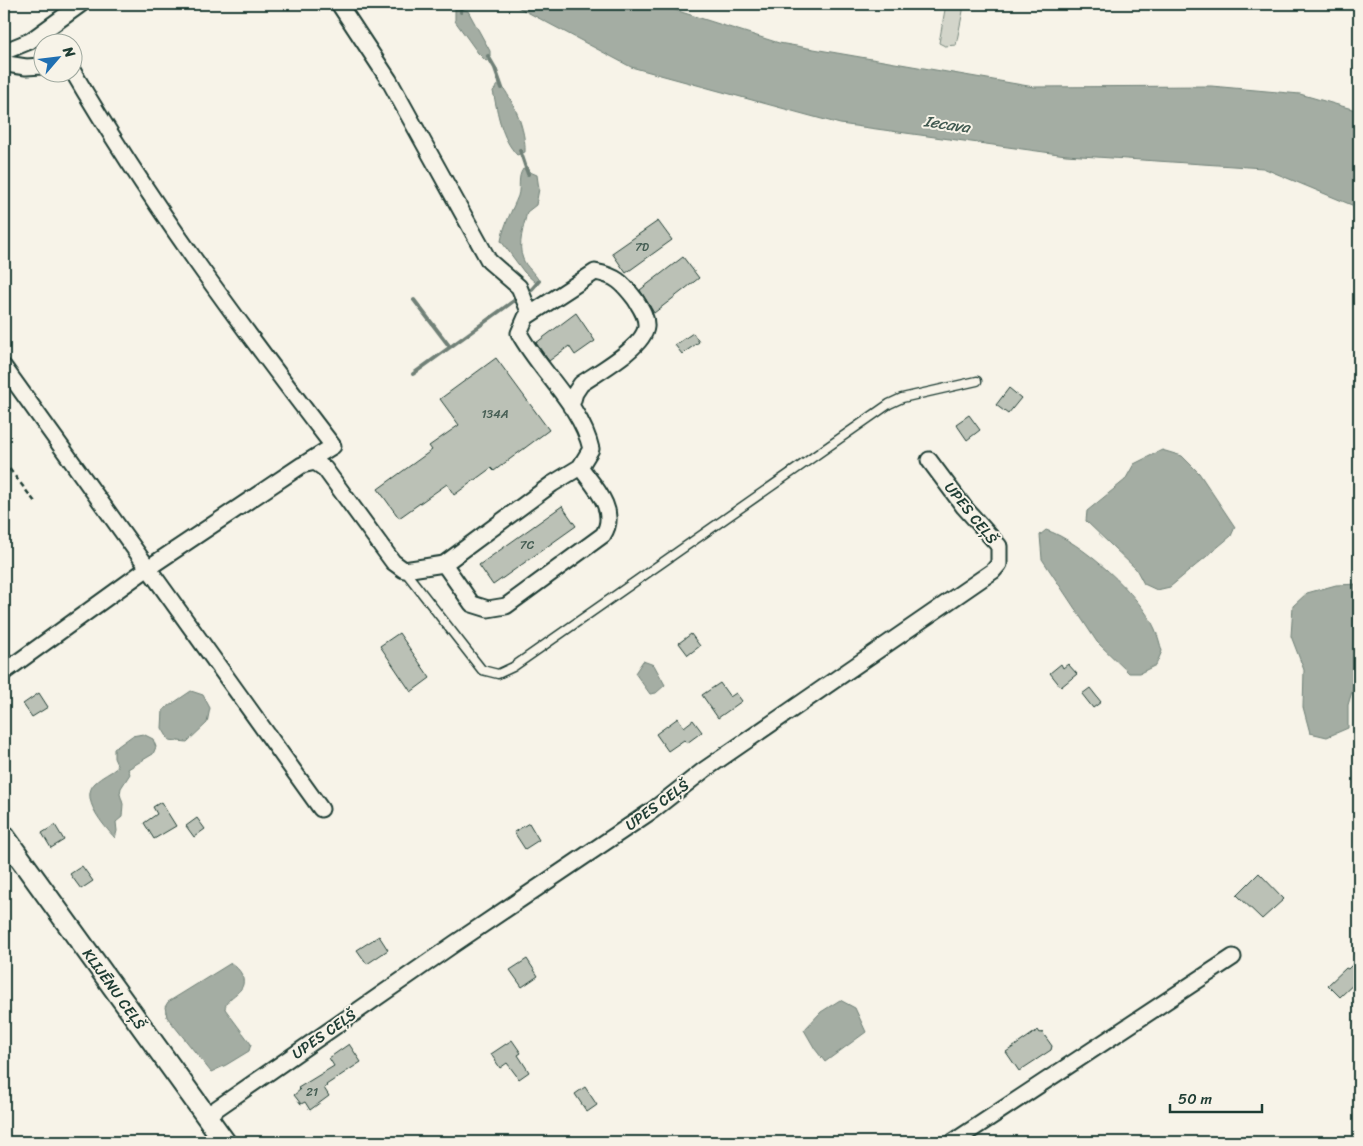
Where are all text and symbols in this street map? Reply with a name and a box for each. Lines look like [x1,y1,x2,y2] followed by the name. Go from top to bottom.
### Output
[32,32,82,82] north arrow
[55,41,82,63] text: N
[921,106,974,142] water label: Iecava
[635,236,650,258] house number: 7D
[481,403,509,425] house number: 134A
[938,476,1005,551] street label: UPES CEĻŠ
[520,534,535,556] house number: 7C
[619,772,695,837] street label: UPES CEĻŠ
[75,943,153,1036] street label: KLIJĒNU CEĻŠ
[286,1002,362,1066] street label: UPES CEĻŠ
[306,1081,318,1103] house number: 21
[1170,1081,1263,1113] scale bar
[1178,1086,1213,1112] text: 50 m

